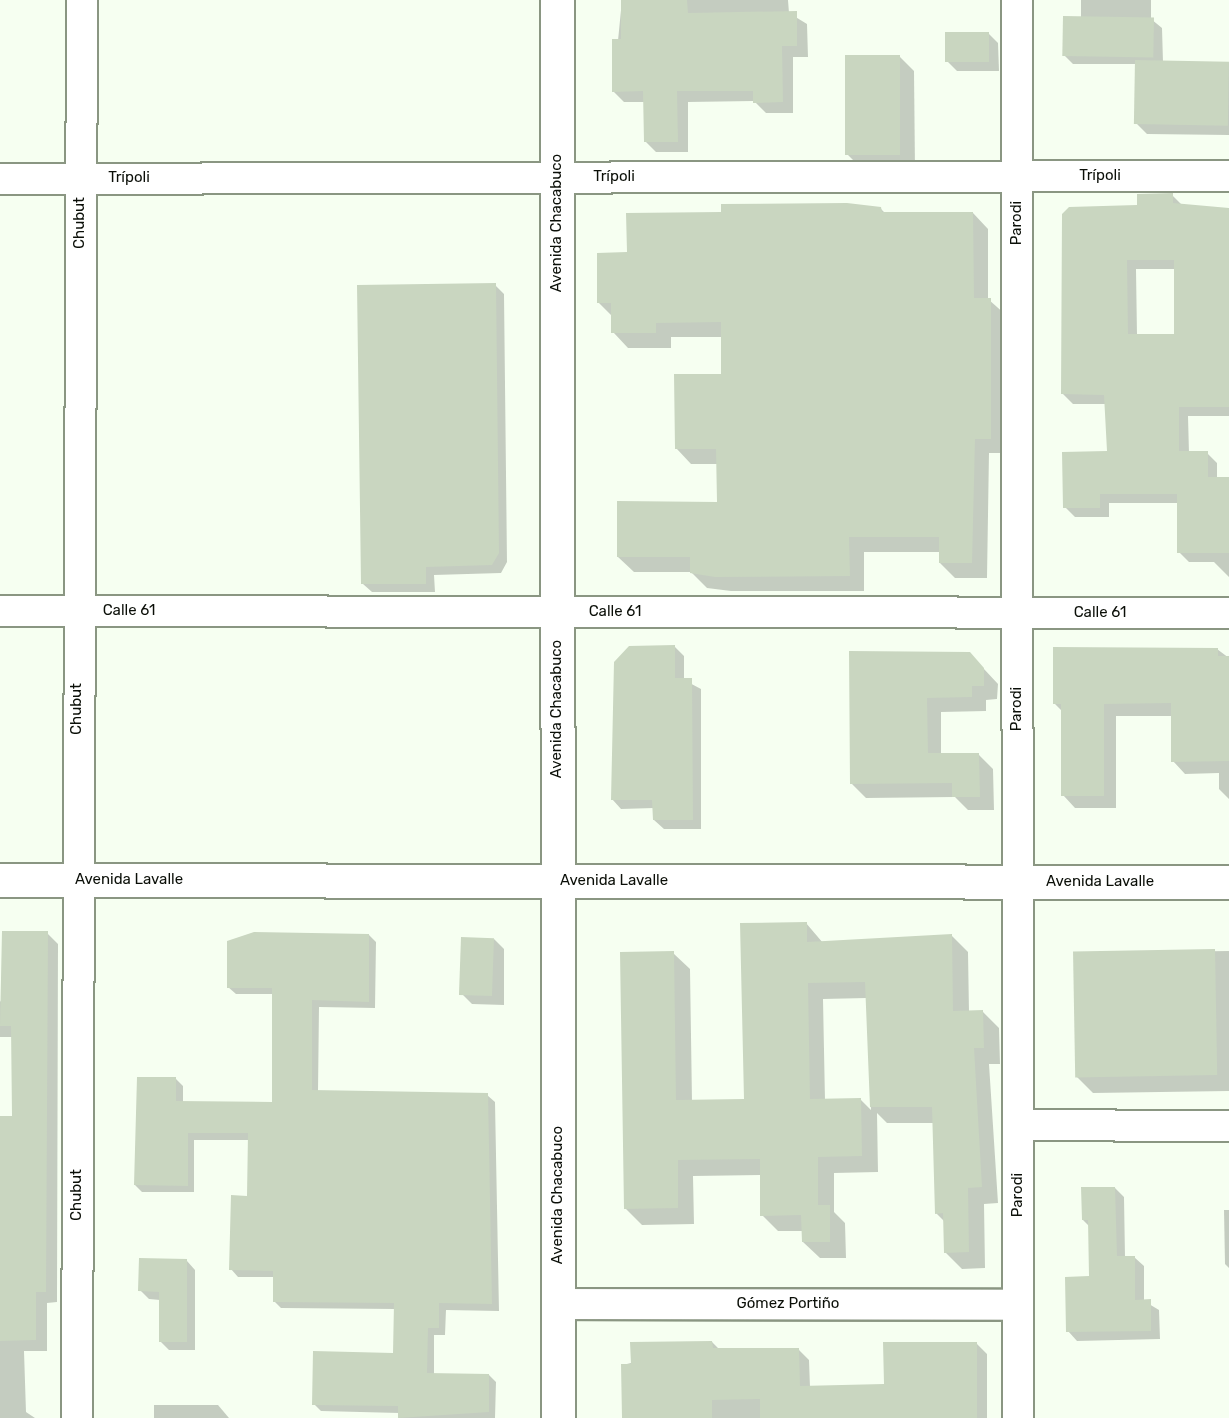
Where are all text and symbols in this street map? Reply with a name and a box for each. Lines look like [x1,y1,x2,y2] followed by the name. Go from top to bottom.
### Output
[548,154,566,292] street label: Avenida Chacabuco
[1079,167,1121,185] street label: Trípoli
[593,168,635,186] street label: Trípoli
[108,169,150,187] street label: Trípoli
[71,197,89,249] street label: Chubut
[1008,201,1026,245] street label: Parodi
[103,602,155,620] street label: Calle 61
[589,603,641,621] street label: Calle 61
[1074,604,1126,622] street label: Calle 61
[548,640,566,778] street label: Avenida Chacabuco
[68,683,86,735] street label: Chubut
[1008,687,1026,731] street label: Parodi
[75,871,183,889] street label: Avenida Lavalle
[560,872,668,890] street label: Avenida Lavalle
[1046,873,1154,891] street label: Avenida Lavalle
[549,1126,567,1264] street label: Avenida Chacabuco
[68,1169,86,1221] street label: Chubut
[1009,1173,1027,1217] street label: Parodi
[737,1295,839,1313] street label: Gómez Portiño

